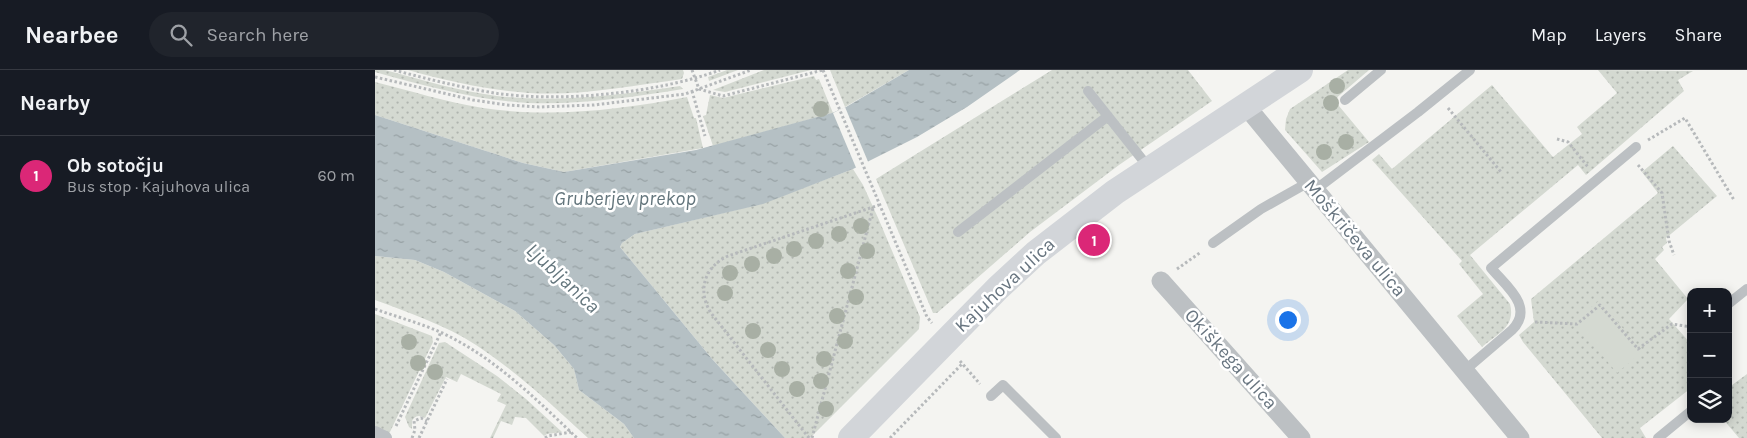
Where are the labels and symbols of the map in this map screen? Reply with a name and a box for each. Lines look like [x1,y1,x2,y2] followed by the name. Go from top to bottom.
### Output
[1299,175,1411,301] street label: Moškričeva ulica
[554,187,696,210] water label: Gruberjev prekop
[1078,221,1110,259] pin: 1
[950,233,1060,337] street label: Kajuhova ulica
[522,238,604,318] water label: Ljubljanica
[1180,304,1282,414] street label: Okiškega ulica
[1275,307,1301,333] your location

